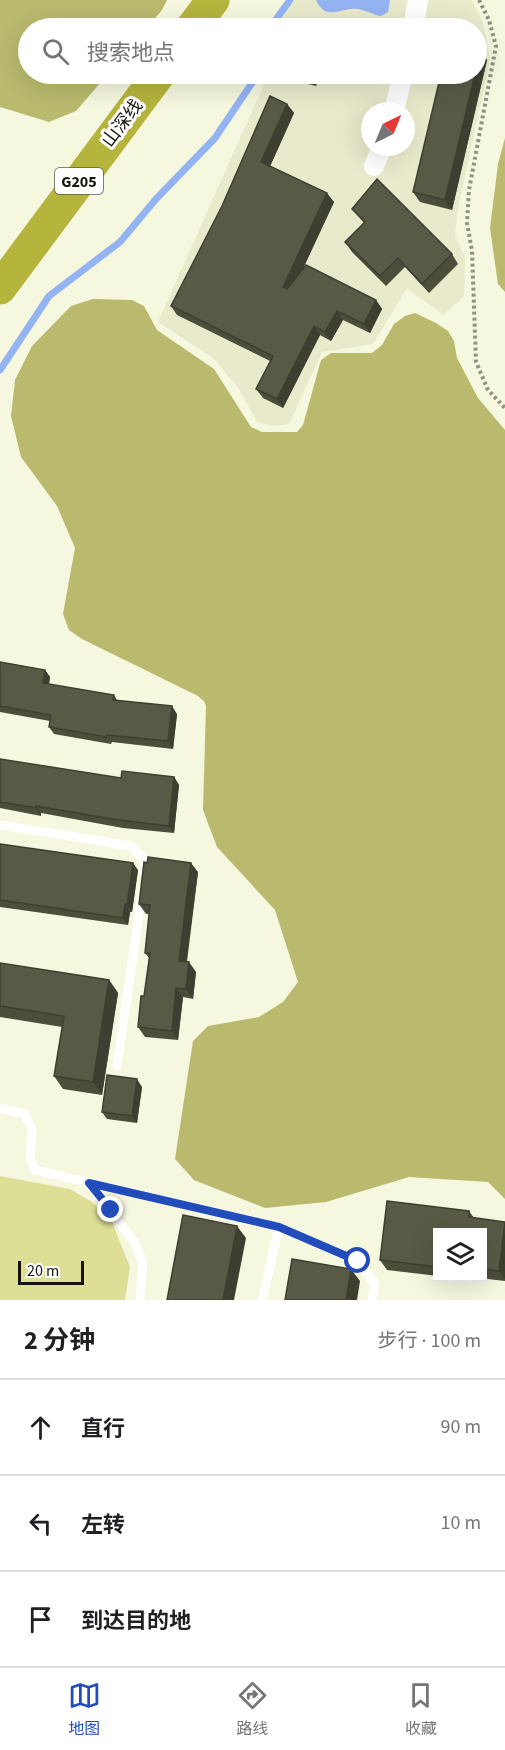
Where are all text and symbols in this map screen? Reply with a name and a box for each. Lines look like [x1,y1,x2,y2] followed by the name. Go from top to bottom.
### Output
[18,18,487,84] search box
[39,35,72,68] icon: search
[87,37,175,69] text: 搜索地点
[96,94,149,152] street label: 山深线
[361,102,415,156] north arrow
[55,168,103,194] road number: G205
[97,1196,123,1222] route end
[433,1228,487,1282] map controls
[433,1228,487,1282] button: layers
[344,1247,370,1273] route start
[18,1258,84,1286] scale bar
[27,1260,59,1282] text: 20 m
[24,1322,95,1359] text: 2 分钟
[378,1327,481,1355] text: 步行 · 100 m
[24,1411,57,1444] icon: ahead
[81,1413,125,1445] text: 直行
[441,1413,481,1441] text: 90 m
[24,1507,57,1540] icon: left
[81,1509,125,1541] text: 左转
[441,1509,481,1537] text: 10 m
[24,1603,57,1636] icon: arrive
[81,1605,191,1637] text: 到达目的地
[68,1679,101,1740] tab: 地图
[236,1679,269,1740] tab: 路线
[404,1679,437,1740] tab: 收藏

